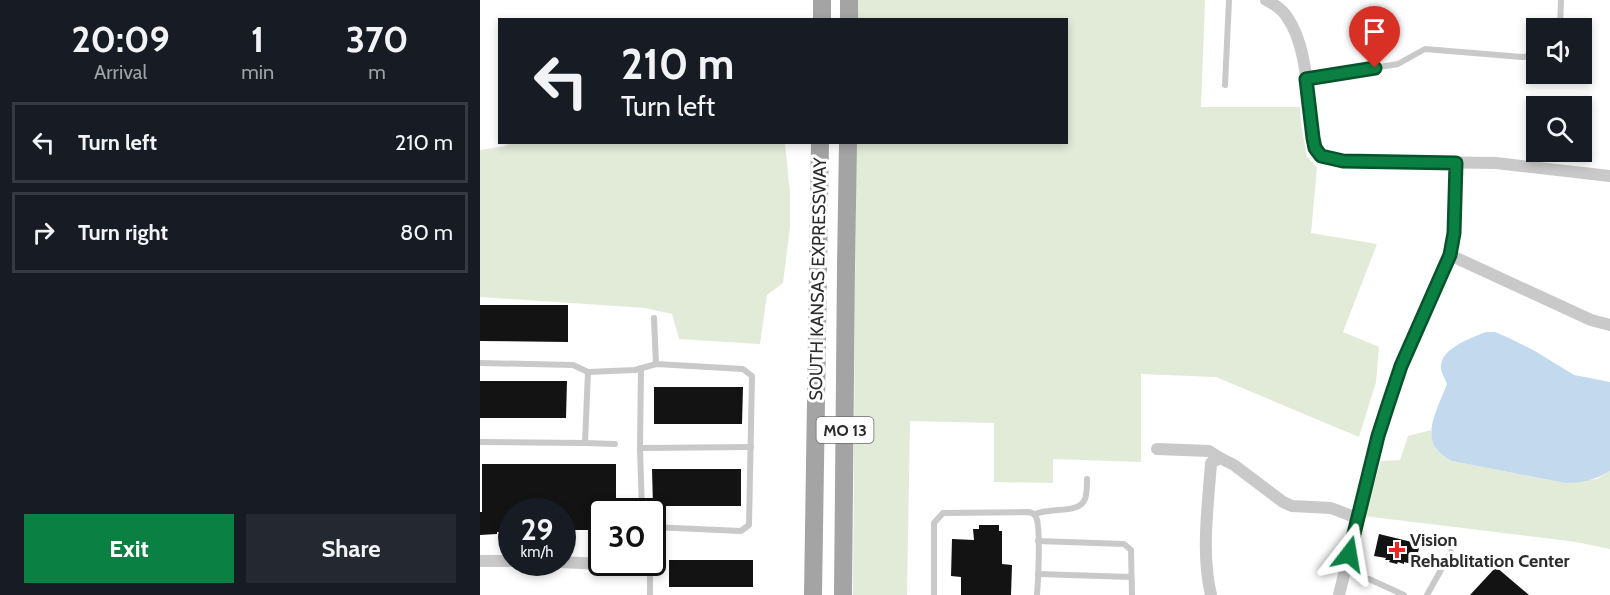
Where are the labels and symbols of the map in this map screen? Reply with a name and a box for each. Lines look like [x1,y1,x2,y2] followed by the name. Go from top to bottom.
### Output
[1349,6,1400,68] pin
[805,156,831,401] street label: SOUTH KANSAS EXPRESSWAY
[816,417,874,443] road number: MO 13
[588,498,666,576] speed limit sign: 30
[1317,522,1381,586] position arrow
[1410,529,1570,572] place label: Vision Rehablitation Center
[1388,541,1406,559] marker: Vision Rehablitation Center

